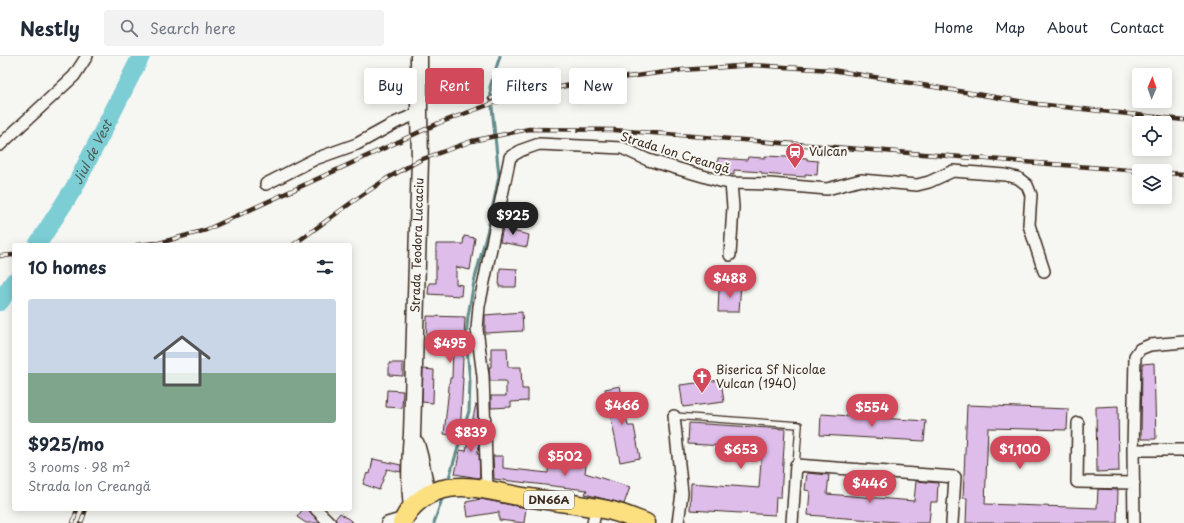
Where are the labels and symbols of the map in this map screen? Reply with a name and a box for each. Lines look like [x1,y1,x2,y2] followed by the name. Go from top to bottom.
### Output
[1132,68,1172,108] north arrow
[67,115,117,187] water label: Jiul de Vest
[618,127,733,177] street label: Strada Ion Creangă
[784,141,806,169] station icon: Vulcan
[809,142,847,160] place label: Vulcan
[406,177,427,313] street label: Strada Teodora Lucaciu
[489,202,537,236] pin: $925
[706,265,754,299] pin: $488
[426,330,474,364] pin: $495
[716,360,826,392] place label: Biserica Sf Nicolae Vulcan (1940)
[691,366,713,394] church icon: Biserica Sf Nicolae Vulcan (1940)
[598,392,646,426] pin: $466
[848,394,896,428] pin: $554
[447,419,495,453] pin: $839
[717,436,765,470] pin: $653
[987,436,1053,470] pin: $1,100
[541,443,589,477] pin: $502
[846,470,894,504] pin: $446
[524,491,574,509] road number: DN66A

